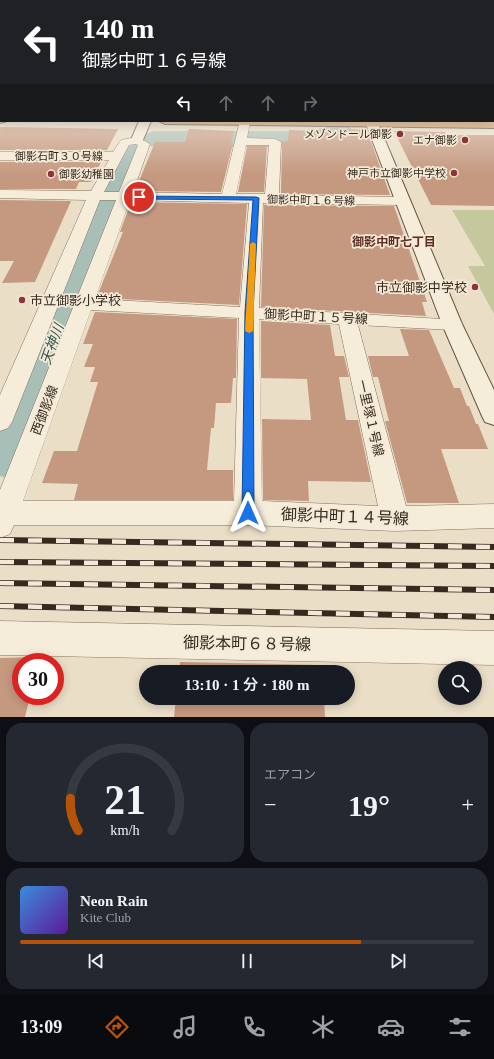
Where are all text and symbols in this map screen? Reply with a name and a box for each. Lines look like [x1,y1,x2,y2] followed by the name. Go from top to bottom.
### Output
[82,13,154,44] text: 140 m
[16,16,68,68] icon: left
[82,51,226,71] text: 御影中町１６号線
[173,92,195,114] icon: left
[215,92,237,114] icon: ahead
[257,92,279,114] icon: ahead
[299,92,321,114] icon: right
[304,128,392,140] place label: メゾンドール御影
[395,129,405,139] marker: メゾンドール御影
[413,134,457,146] place label: エナ御影
[460,135,470,145] marker: エナ御影
[14,150,103,162] street label: 御影石町３０号線
[347,167,446,179] place label: 神戸市立御影中学校
[58,168,114,180] place label: 御影幼稚園
[449,168,459,178] marker: 神戸市立御影中学校
[46,169,56,179] marker: 御影幼稚園
[122,180,156,214] pin
[128,186,150,208] icon: arrive
[266,193,355,207] street label: 御影中町１６号線
[352,235,436,249] district label: 御影中町七丁目
[376,280,467,295] place label: 市立御影中学校
[470,282,480,292] marker: 市立御影中学校
[30,293,121,308] place label: 市立御影小学校
[17,295,27,305] marker: 市立御影小学校
[264,306,368,327] street label: 御影中町１５号線
[38,320,67,366] water label: 天神川
[354,378,387,458] street label: 一里塚１号線
[28,383,61,437] street label: 西御影線
[227,492,269,534] position arrow
[281,506,409,527] street label: 御影中町１４号線
[183,634,311,653] street label: 御影本町６８号線
[12,653,64,705] speed limit sign: 30
[438,661,482,705] map controls
[438,661,482,705] button: search
[185,677,310,693] text: 13:10 · 1 分 · 180 m
[264,767,316,782] text: エアコン
[104,776,146,822] text: 21
[348,789,390,822] text: 19°
[264,792,276,817] text: −
[462,792,474,817] text: +
[110,821,140,837] text: km/h
[80,893,148,909] text: Neon Rain
[80,910,131,925] text: Kite Club
[85,950,107,972] icon: previous
[236,950,258,972] icon: pause
[387,950,409,972] icon: next
[103,1013,131,1041] icon: directions
[171,1013,199,1041] icon: music
[240,1013,268,1041] icon: phone
[309,1013,337,1041] icon: climate
[377,1013,405,1041] icon: car
[446,1013,474,1041] icon: filters
[20,1017,62,1037] text: 13:09

